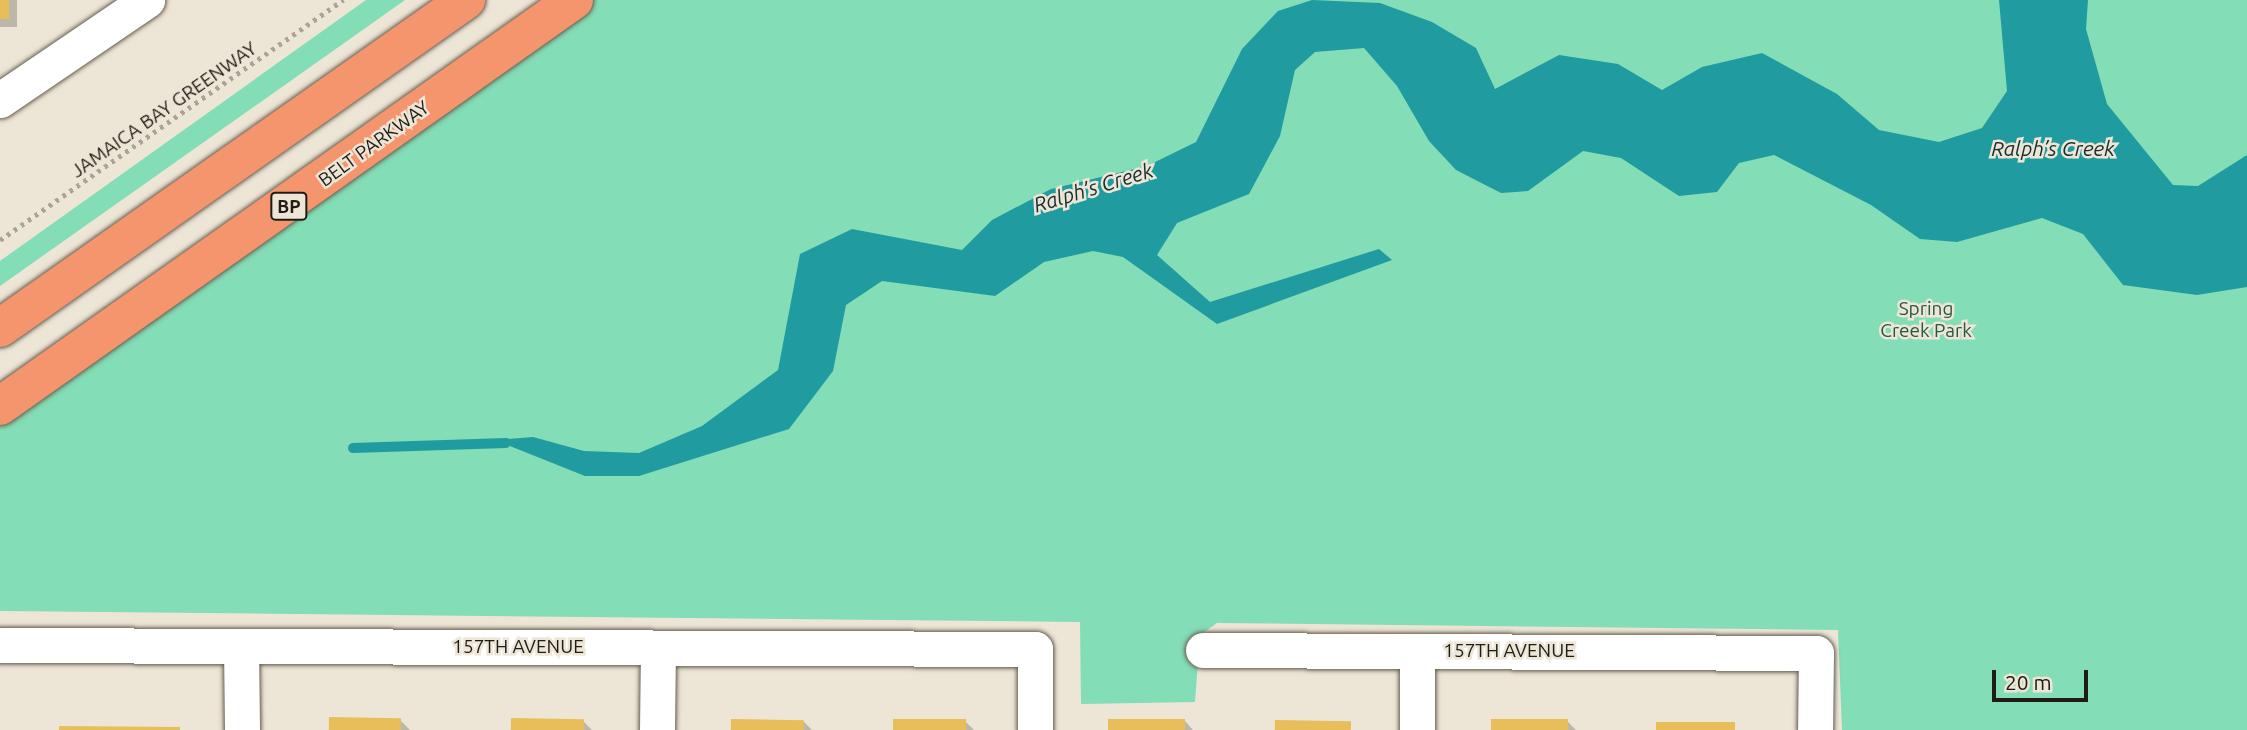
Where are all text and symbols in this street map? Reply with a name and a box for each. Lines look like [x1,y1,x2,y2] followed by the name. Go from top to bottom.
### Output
[67,37,261,183] street label: JAMAICA BAY GREENWAY
[314,96,434,192] street label: BELT PARKWAY
[1991,135,2115,161] water label: Ralph’s Creek
[1030,157,1156,217] water label: Ralph’s Creek
[270,191,308,220] road number: BP
[1880,298,1972,342] park label: Spring Creek Park
[452,636,584,658] street label: 157TH AVENUE
[1443,640,1575,662] street label: 157TH AVENUE
[1995,656,2091,700] scale bar
[2005,670,2052,694] text: 20 m

